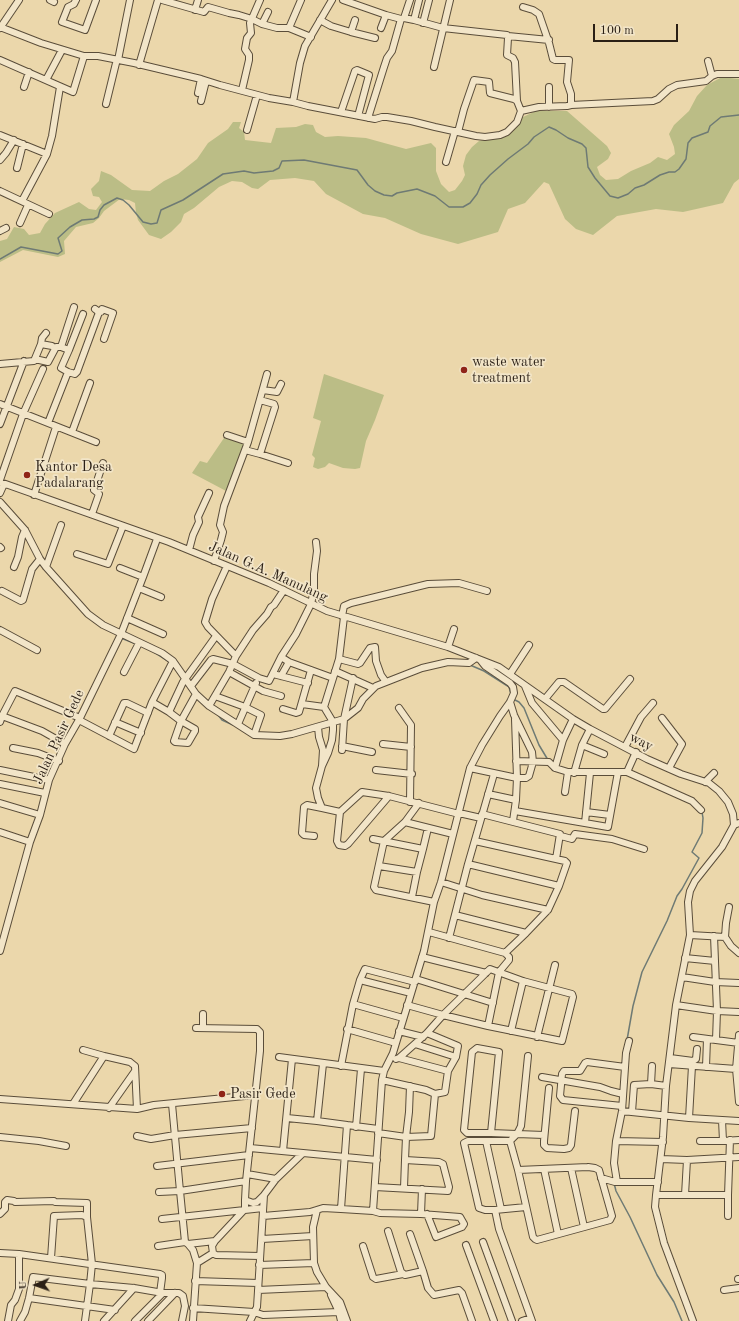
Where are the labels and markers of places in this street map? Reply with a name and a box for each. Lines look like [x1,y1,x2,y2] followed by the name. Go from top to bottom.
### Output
[472,354,545,386] place label: waste water treatment
[459,365,469,375] marker: waste water treatment
[35,459,112,492] place label: Kantor Desa Padalarang
[22,470,32,480] marker: Kantor Desa Padalarang
[230,1086,296,1102] place label: Pasir Gede
[217,1089,227,1099] marker: Pasir Gede

